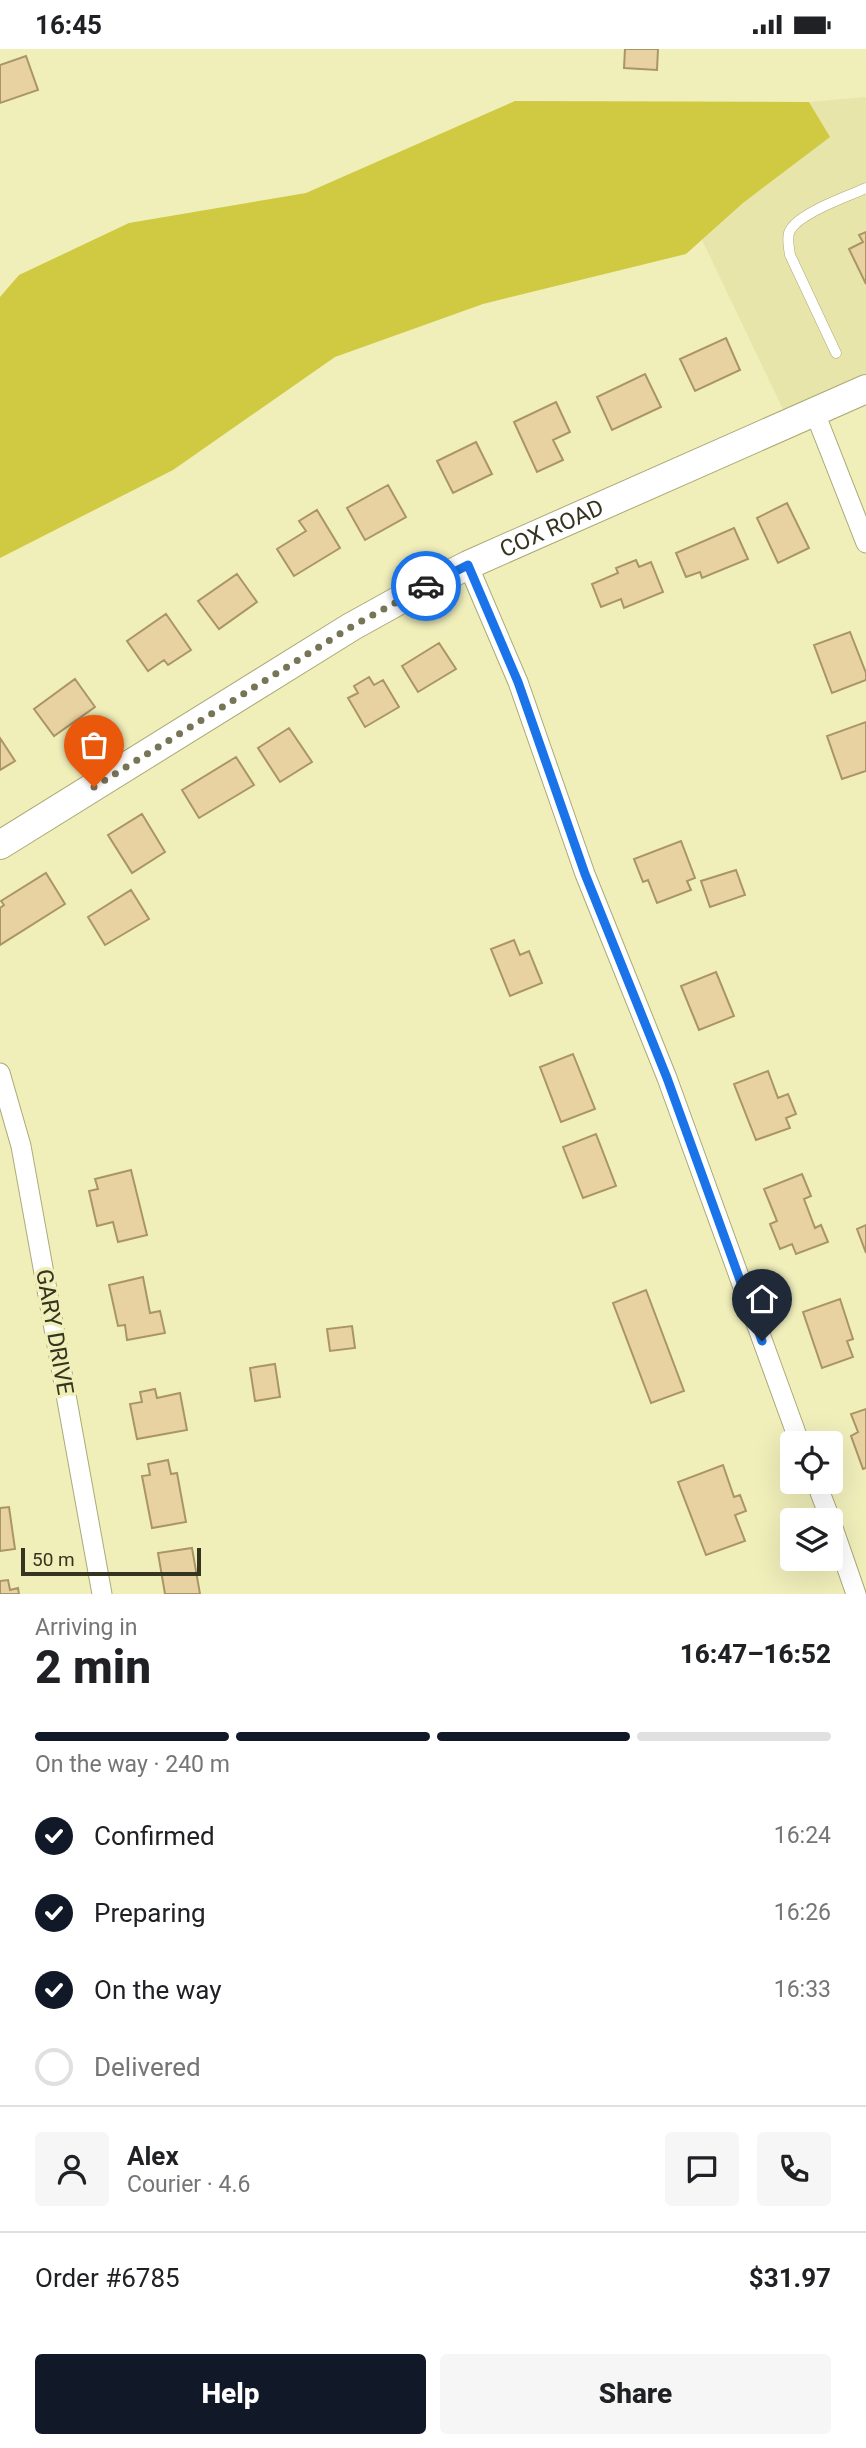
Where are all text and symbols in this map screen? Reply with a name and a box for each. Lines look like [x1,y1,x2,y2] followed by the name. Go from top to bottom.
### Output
[35,10,102,40] text: 16:45
[496,494,608,563] street label: COX ROAD
[391,551,461,621] courier
[407,567,445,605] icon: car
[64,715,124,787] pin
[75,726,113,764] icon: bag
[30,1267,79,1397] street label: GARY DRIVE
[732,1269,792,1341] pin
[743,1280,781,1318] icon: home
[780,1431,843,1571] map controls
[780,1431,843,1494] button: locate
[780,1508,843,1571] button: layers
[21,1545,201,1577] scale bar
[32,1548,75,1571] text: 50 m
[35,1614,138,1641] text: Arriving in
[680,1639,831,1669] text: 16:47–16:52
[35,1640,151,1694] text: 2 min
[35,1751,230,1778] text: On the way · 240 m
[35,1817,73,1855] icon: check
[94,1821,215,1851] text: Confirmed
[774,1822,831,1849] text: 16:24
[35,1894,73,1932] icon: check
[94,1898,206,1928] text: Preparing
[774,1899,831,1926] text: 16:26
[35,1971,73,2009] icon: check
[94,1975,222,2005] text: On the way
[774,1976,831,2003] text: 16:33
[94,2052,201,2082] text: Delivered
[35,2132,109,2206] button: person
[665,2132,739,2206] button: chat
[757,2132,831,2206] button: phone
[127,2141,179,2171] text: Alex
[127,2171,250,2198] text: Courier · 4.6
[35,2263,180,2293] text: Order #6785
[749,2263,831,2293] text: $31.97
[35,2354,426,2434] button: Help
[440,2354,831,2434] button: Share

